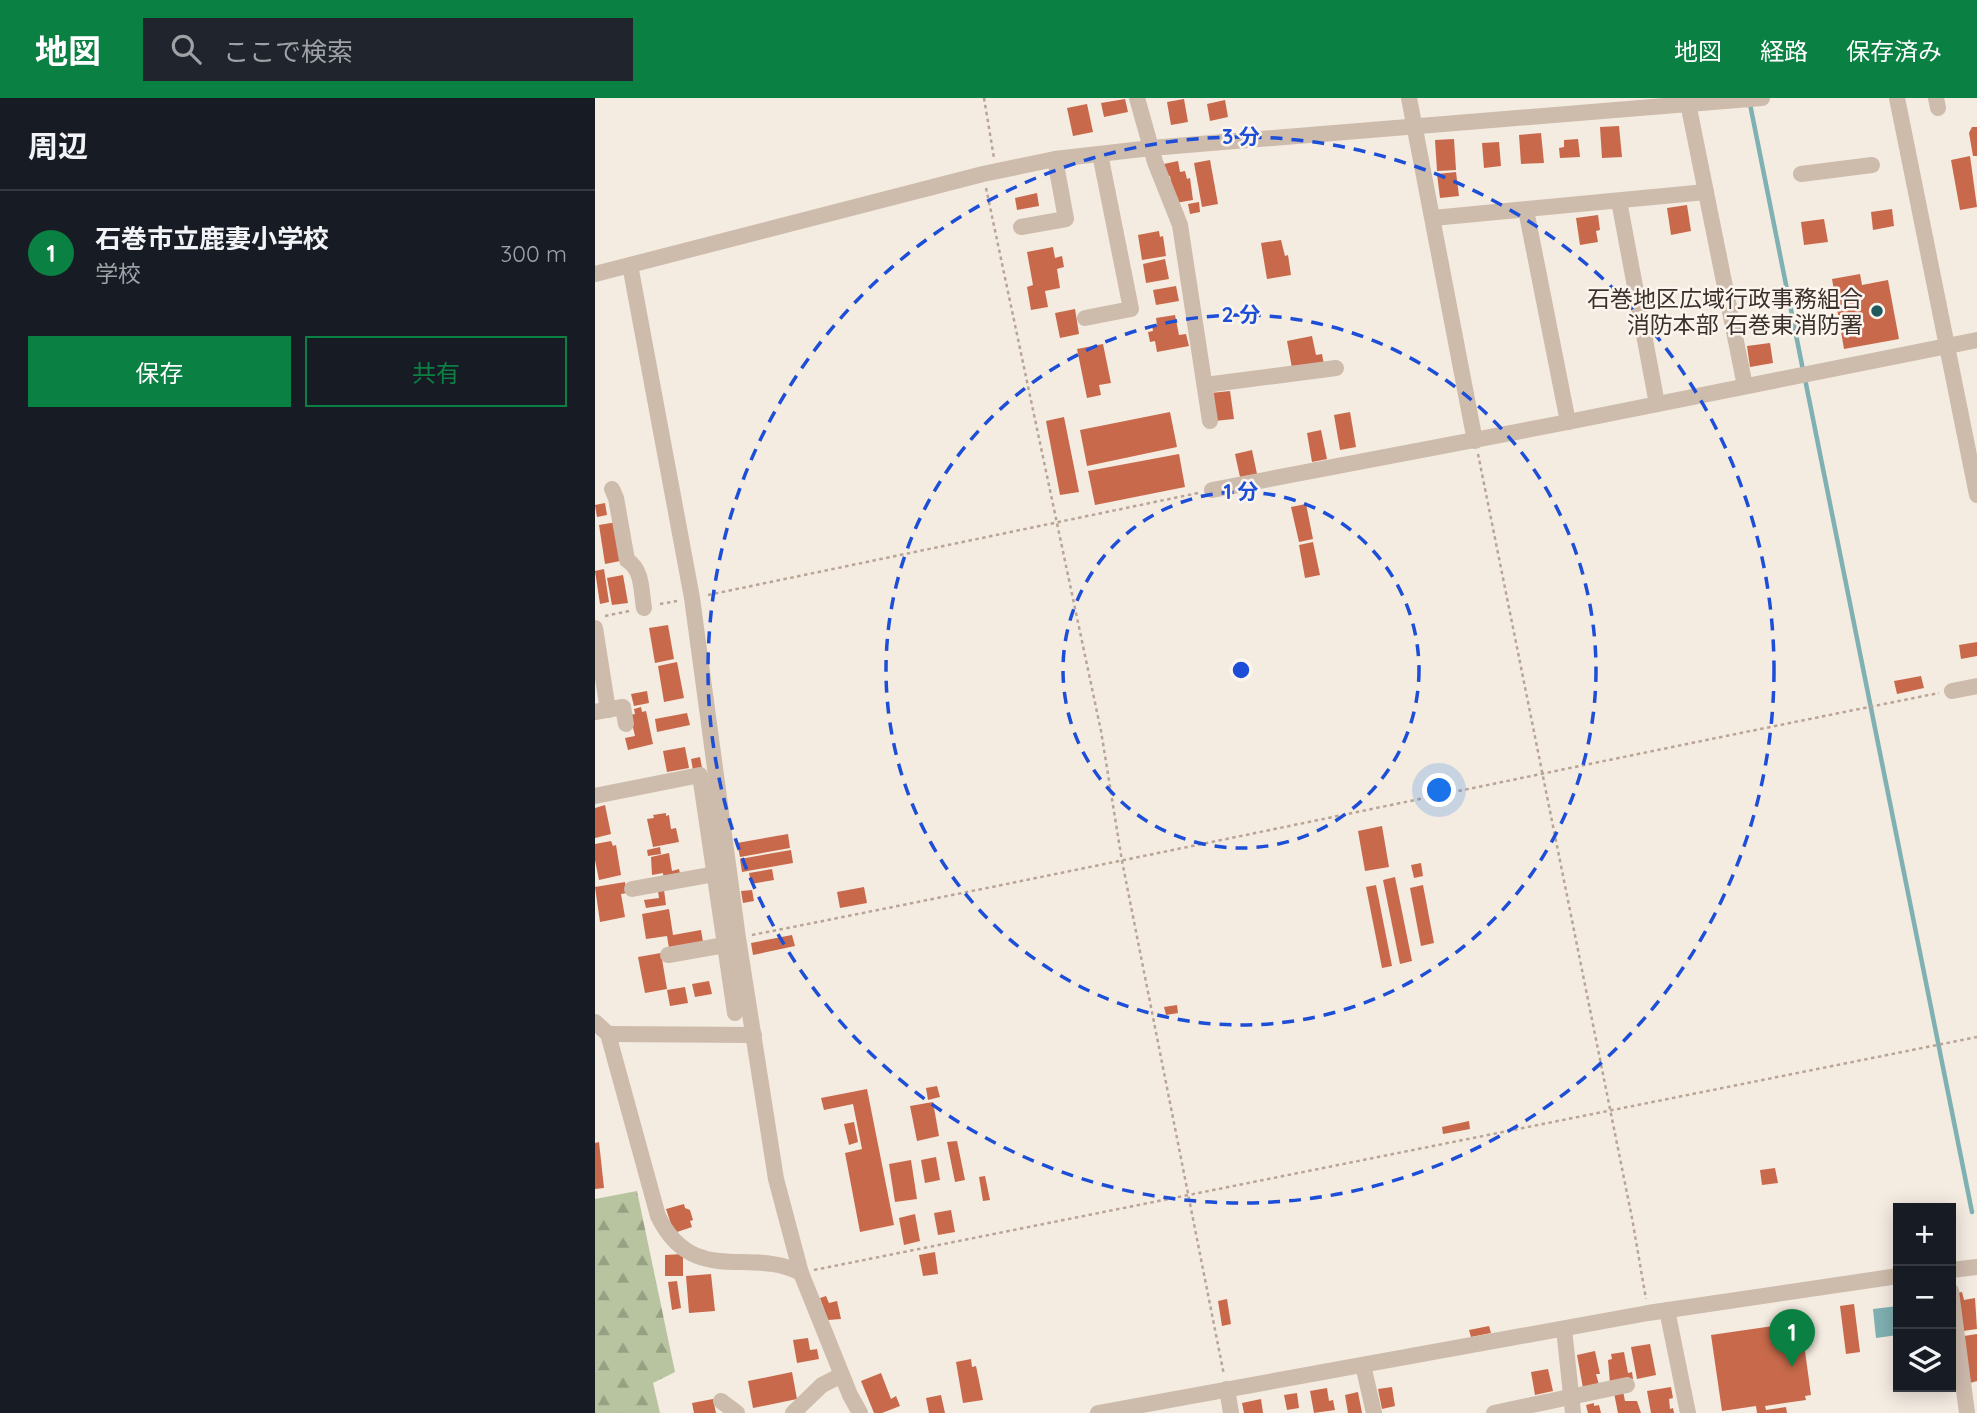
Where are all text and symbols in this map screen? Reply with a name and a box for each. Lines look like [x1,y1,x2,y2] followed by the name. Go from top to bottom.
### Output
[143,18,633,81] search box
[35,30,101,71] text: 地図
[167,30,205,68] icon: search
[223,35,353,68] text: ここで検索
[1674,36,1722,66] text: 地図
[1760,36,1808,66] text: 経路
[1846,36,1942,66] text: 保存済み
[1222,123,1260,149] text: 3 分
[28,127,88,165] text: 周辺
[95,222,329,255] text: 石巻市立鹿妻小学校
[47,239,55,268] text: 1
[500,239,567,268] text: 300 m
[95,259,141,288] text: 学校
[1587,284,1863,339] place label: 石巻地区広域行政事務組合 消防本部 石巻東消防署
[1222,301,1260,327] text: 2 分
[1869,303,1885,319] marker: 石巻地区広域行政事務組合 消防本部 石巻東消防署
[28,336,291,407] button: 保存
[305,336,567,407] button: 共有
[1223,478,1259,504] text: 1 分
[1229,658,1253,682] centre of rings
[1422,773,1456,807] your location
[1893,1203,1956,1392] map controls
[1893,1203,1956,1266] button: +
[1893,1266,1956,1329] button: −
[1769,1309,1815,1367] pin: 1
[1893,1329,1956,1392] button: layers

